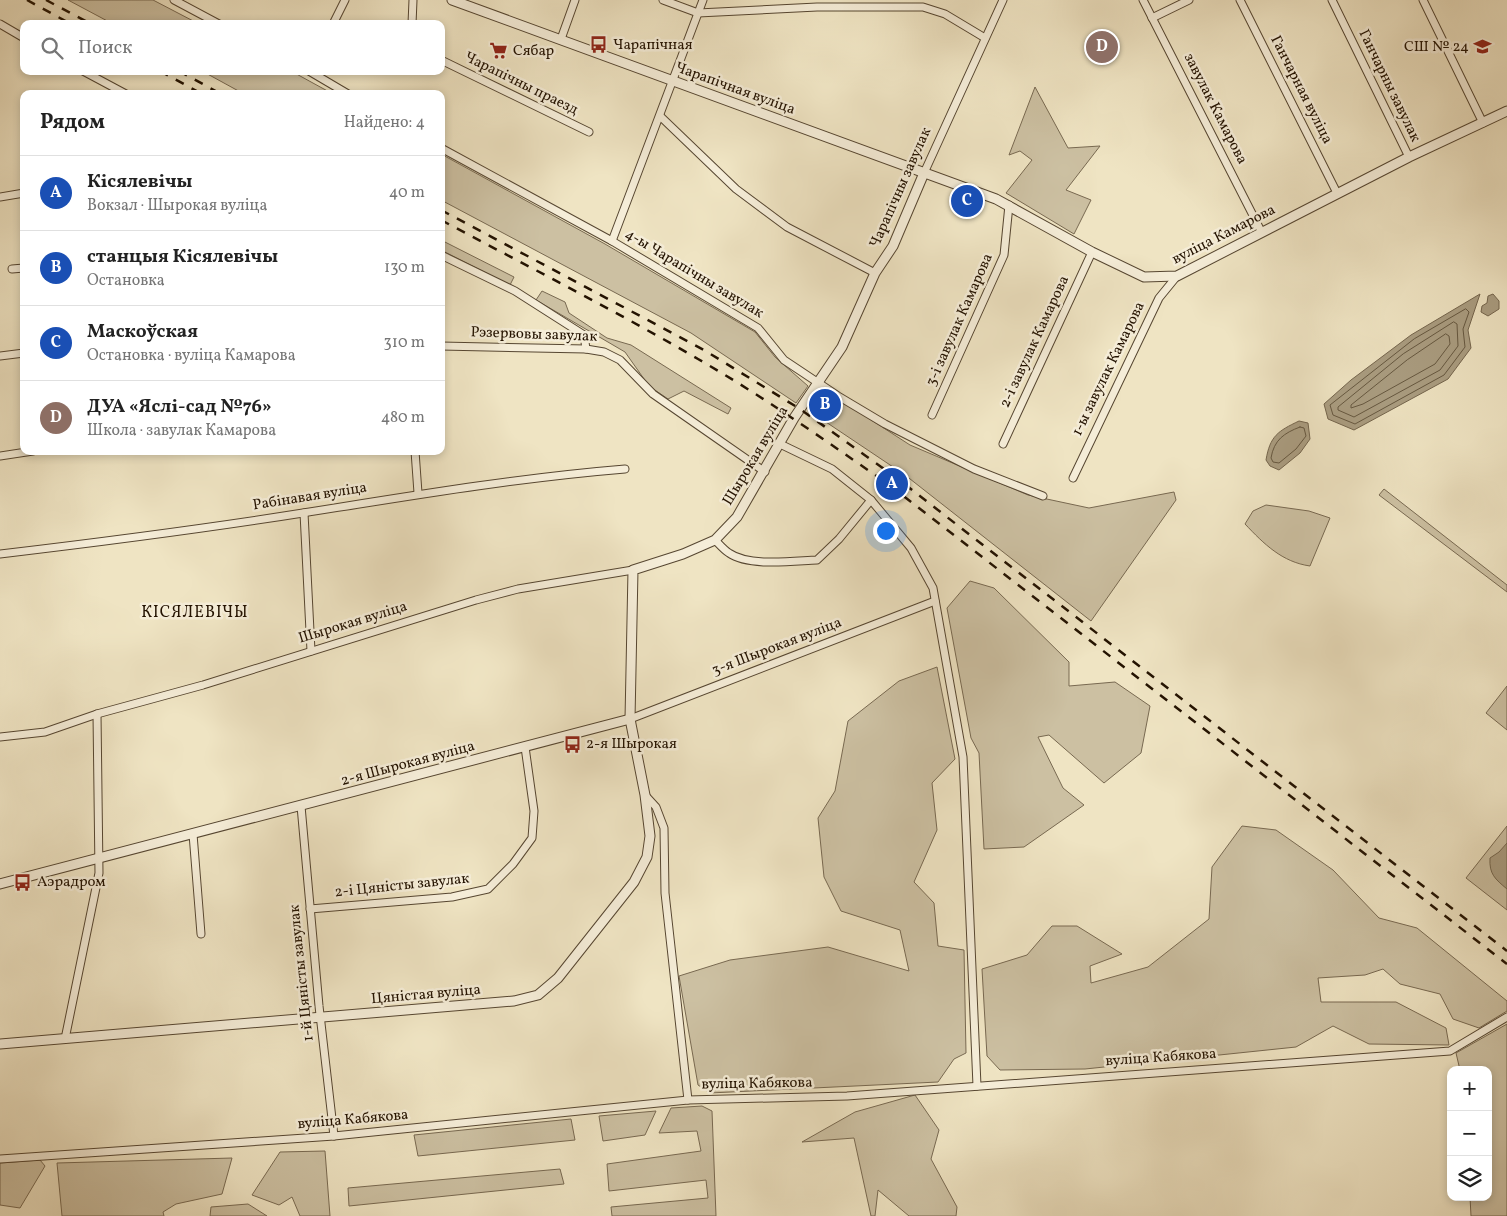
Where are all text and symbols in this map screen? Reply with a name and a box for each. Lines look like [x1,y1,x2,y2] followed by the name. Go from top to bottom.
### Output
[20,20,445,75] search box
[1353,26,1425,146] street label: Ганчарны завулак
[1086,28,1118,66] pin: D
[1265,32,1337,148] street label: Ганчарная вуліца
[38,34,66,62] icon: search
[78,35,132,61] text: Поиск
[589,35,609,55] bus stop icon: Чарапічная
[613,35,693,56] place label: Чарапічная
[1404,37,1469,58] place label: СШ № 24
[1473,37,1493,57] school or university icon: СШ № 24
[489,41,509,61] supermarket icon: Сябар
[513,41,554,62] place label: Сябар
[460,47,582,121] street label: Чарапічны праезд
[1178,50,1252,168] street label: завулак Камарова
[672,57,798,121] street label: Чарапічная вуліца
[40,108,105,137] text: Рядом
[344,112,425,134] text: Найдено: 4
[865,124,937,252] street label: Чарапічны завулак
[87,169,192,195] text: Кісялевічы
[50,182,62,204] text: A
[389,182,425,204] text: 40 m
[951,182,983,220] pin: C
[87,195,267,217] text: Вокзал · Шырокая вуліца
[1169,200,1279,270] street label: вуліца Камарова
[621,224,767,324] street label: 4-ы Чарапічны завулак
[87,244,278,270] text: станцыя Кісялевічы
[921,250,999,390] street label: 3-і завулак Камарова
[51,257,61,279] text: B
[384,257,425,279] text: 130 m
[87,270,165,292] text: Остановка
[995,272,1075,412] street label: 2-і завулак Камарова
[1067,298,1151,440] street label: 1-ы завулак Камарова
[87,319,198,345] text: Маскоўская
[470,322,598,348] street label: Рэзервовы завулак
[51,332,61,354] text: C
[384,332,425,354] text: 310 m
[87,345,296,367] text: Остановка · вуліца Камарова
[809,386,841,424] pin: B
[87,394,272,420] text: ДУА «Яслі-сад №76»
[718,402,794,510] street label: Шырокая вуліца
[50,407,62,429] text: D
[381,407,425,429] text: 480 m
[87,420,276,442] text: Школа · завулак Камарова
[876,465,908,503] pin: A
[251,478,369,516] street label: Рабінавая вуліца
[873,518,899,544] your location
[296,596,410,650] street label: Шырокая вуліца
[141,602,249,624] district label: КІСЯЛЕВІЧЫ
[709,613,845,681] street label: 3-я Шырокая вуліца
[562,734,582,754] bus stop icon: 2-я Шырокая
[586,734,677,755] place label: 2-я Шырокая
[339,736,477,792] street label: 2-я Шырокая вуліца
[334,868,470,904] street label: 2-і Цяністы завулак
[13,872,33,892] bus stop icon: Аэрадром
[37,872,106,893] place label: Аэрадром
[284,904,320,1042] street label: 1-й Цяністы завулак
[370,980,482,1010] street label: Цяністая вуліца
[1105,1044,1217,1072] street label: вуліца Кабякова
[1447,1066,1492,1201] map controls
[1447,1066,1492,1111] button: +
[701,1073,813,1095] street label: вуліца Кабякова
[297,1105,409,1135] street label: вуліца Кабякова
[1447,1111,1492,1156] button: −
[1447,1156,1492,1201] button: layers

